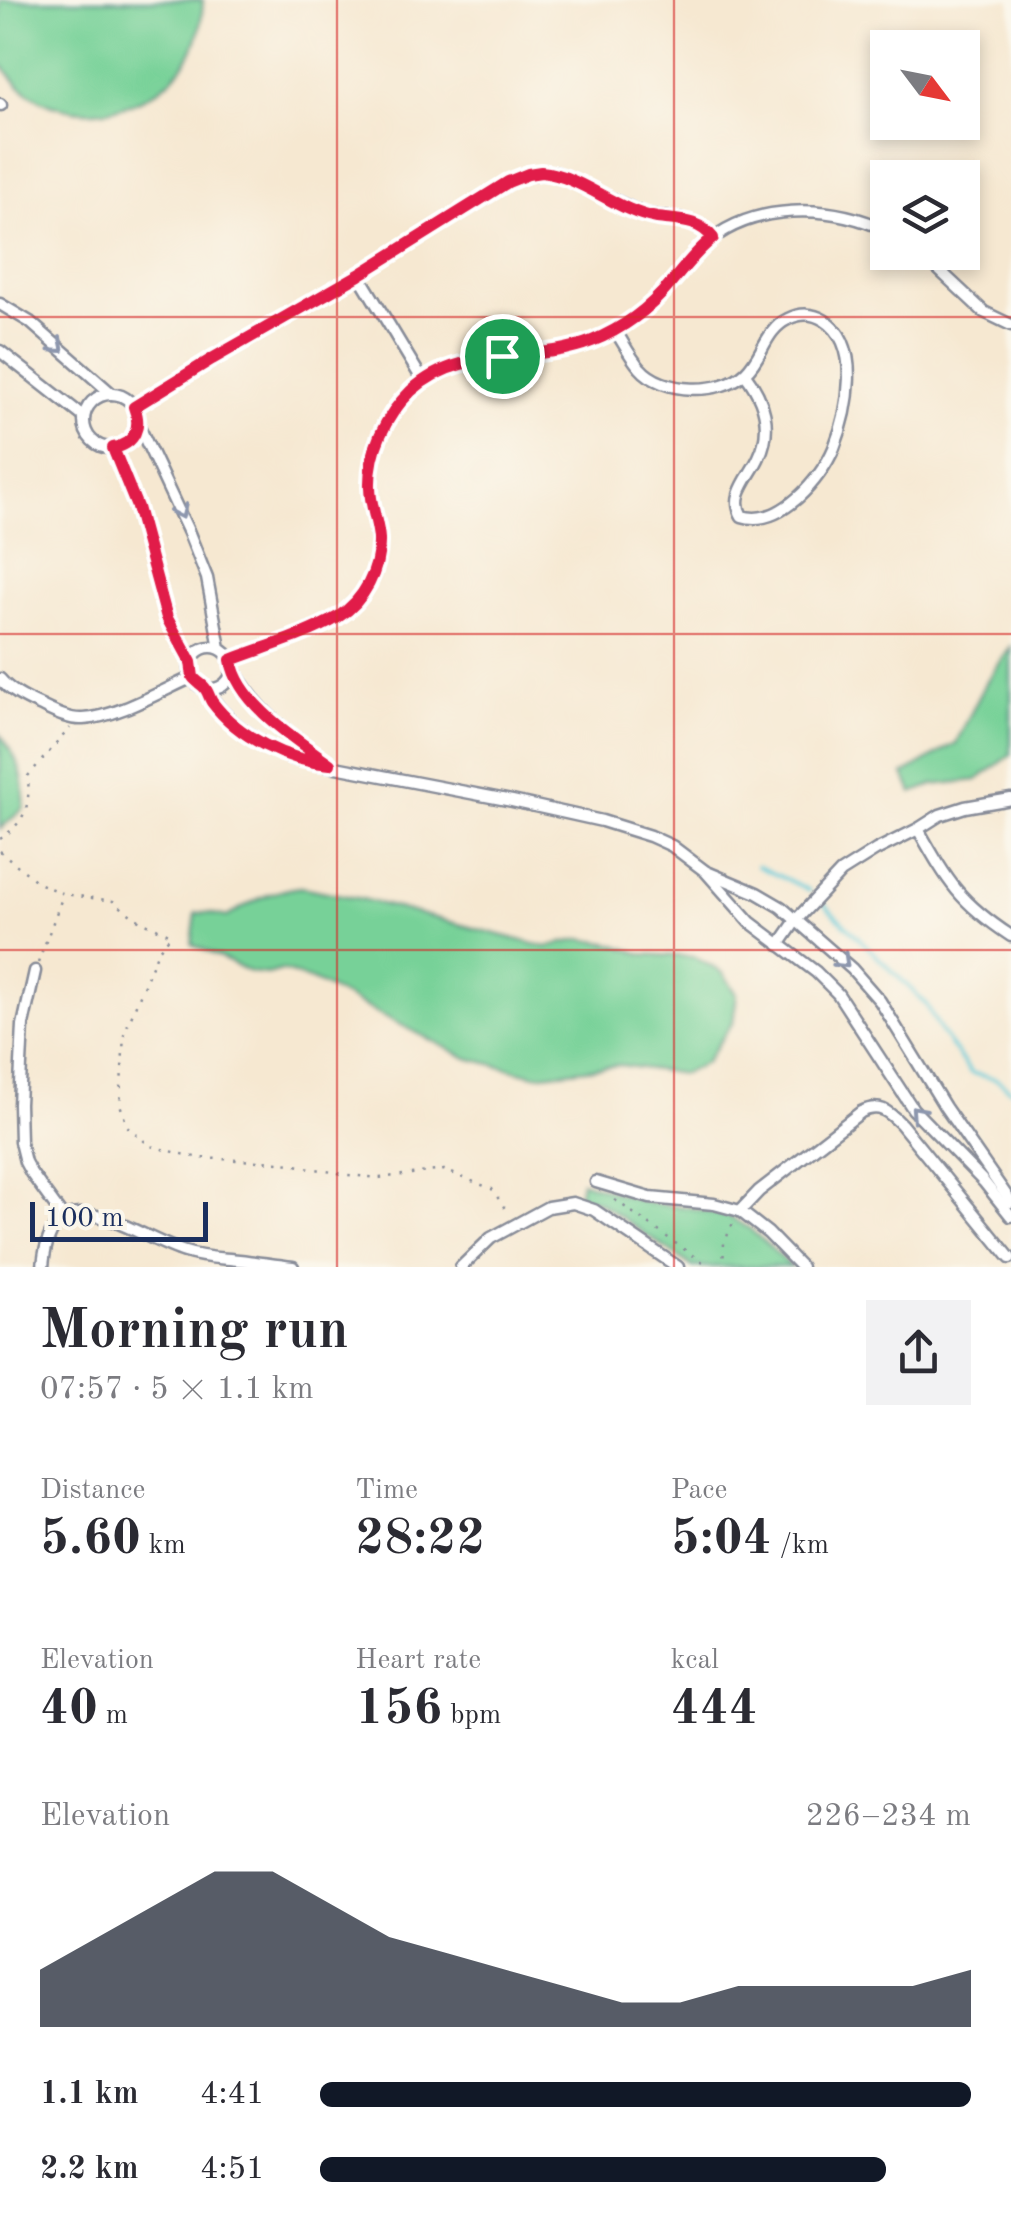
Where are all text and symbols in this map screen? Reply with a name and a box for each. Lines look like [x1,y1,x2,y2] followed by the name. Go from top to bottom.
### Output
[870,30,980,140] north arrow
[870,30,980,270] map controls
[870,160,980,270] button: layers
[460,314,545,399] pin
[475,329,530,384] icon: arrive
[46,335,65,353] one-way arrow
[167,502,187,520] one-way arrow
[832,950,850,968] one-way arrow
[910,1105,928,1124] one-way arrow
[30,1197,208,1242] scale bar
[45,1205,124,1233] text: 100 m
[866,1300,971,1405] button: share
[40,1305,349,1360] text: Morning run
[40,1374,314,1406] text: 07:57 · 5 × 1.1 km
[40,1477,145,1505] text: Distance
[355,1477,418,1505] text: Time
[671,1477,727,1505] text: Pace
[40,1515,141,1565] text: 5.60
[355,1515,485,1565] text: 28:22
[671,1515,772,1565] text: 5:04
[141,1532,186,1560] text: km
[772,1532,829,1560] text: /km
[40,1647,154,1675] text: Elevation
[355,1647,481,1675] text: Heart rate
[671,1647,719,1675] text: kcal
[40,1685,98,1735] text: 40
[355,1685,442,1735] text: 156
[671,1685,758,1735] text: 444
[98,1702,128,1730] text: m
[442,1702,501,1730] text: bpm
[40,1801,170,1833] text: Elevation
[805,1801,971,1833] text: 226–234 m
[40,2079,139,2111] text: 1.1 km
[200,2079,265,2111] text: 4:41
[40,2154,139,2186] text: 2.2 km
[200,2154,265,2186] text: 4:51

